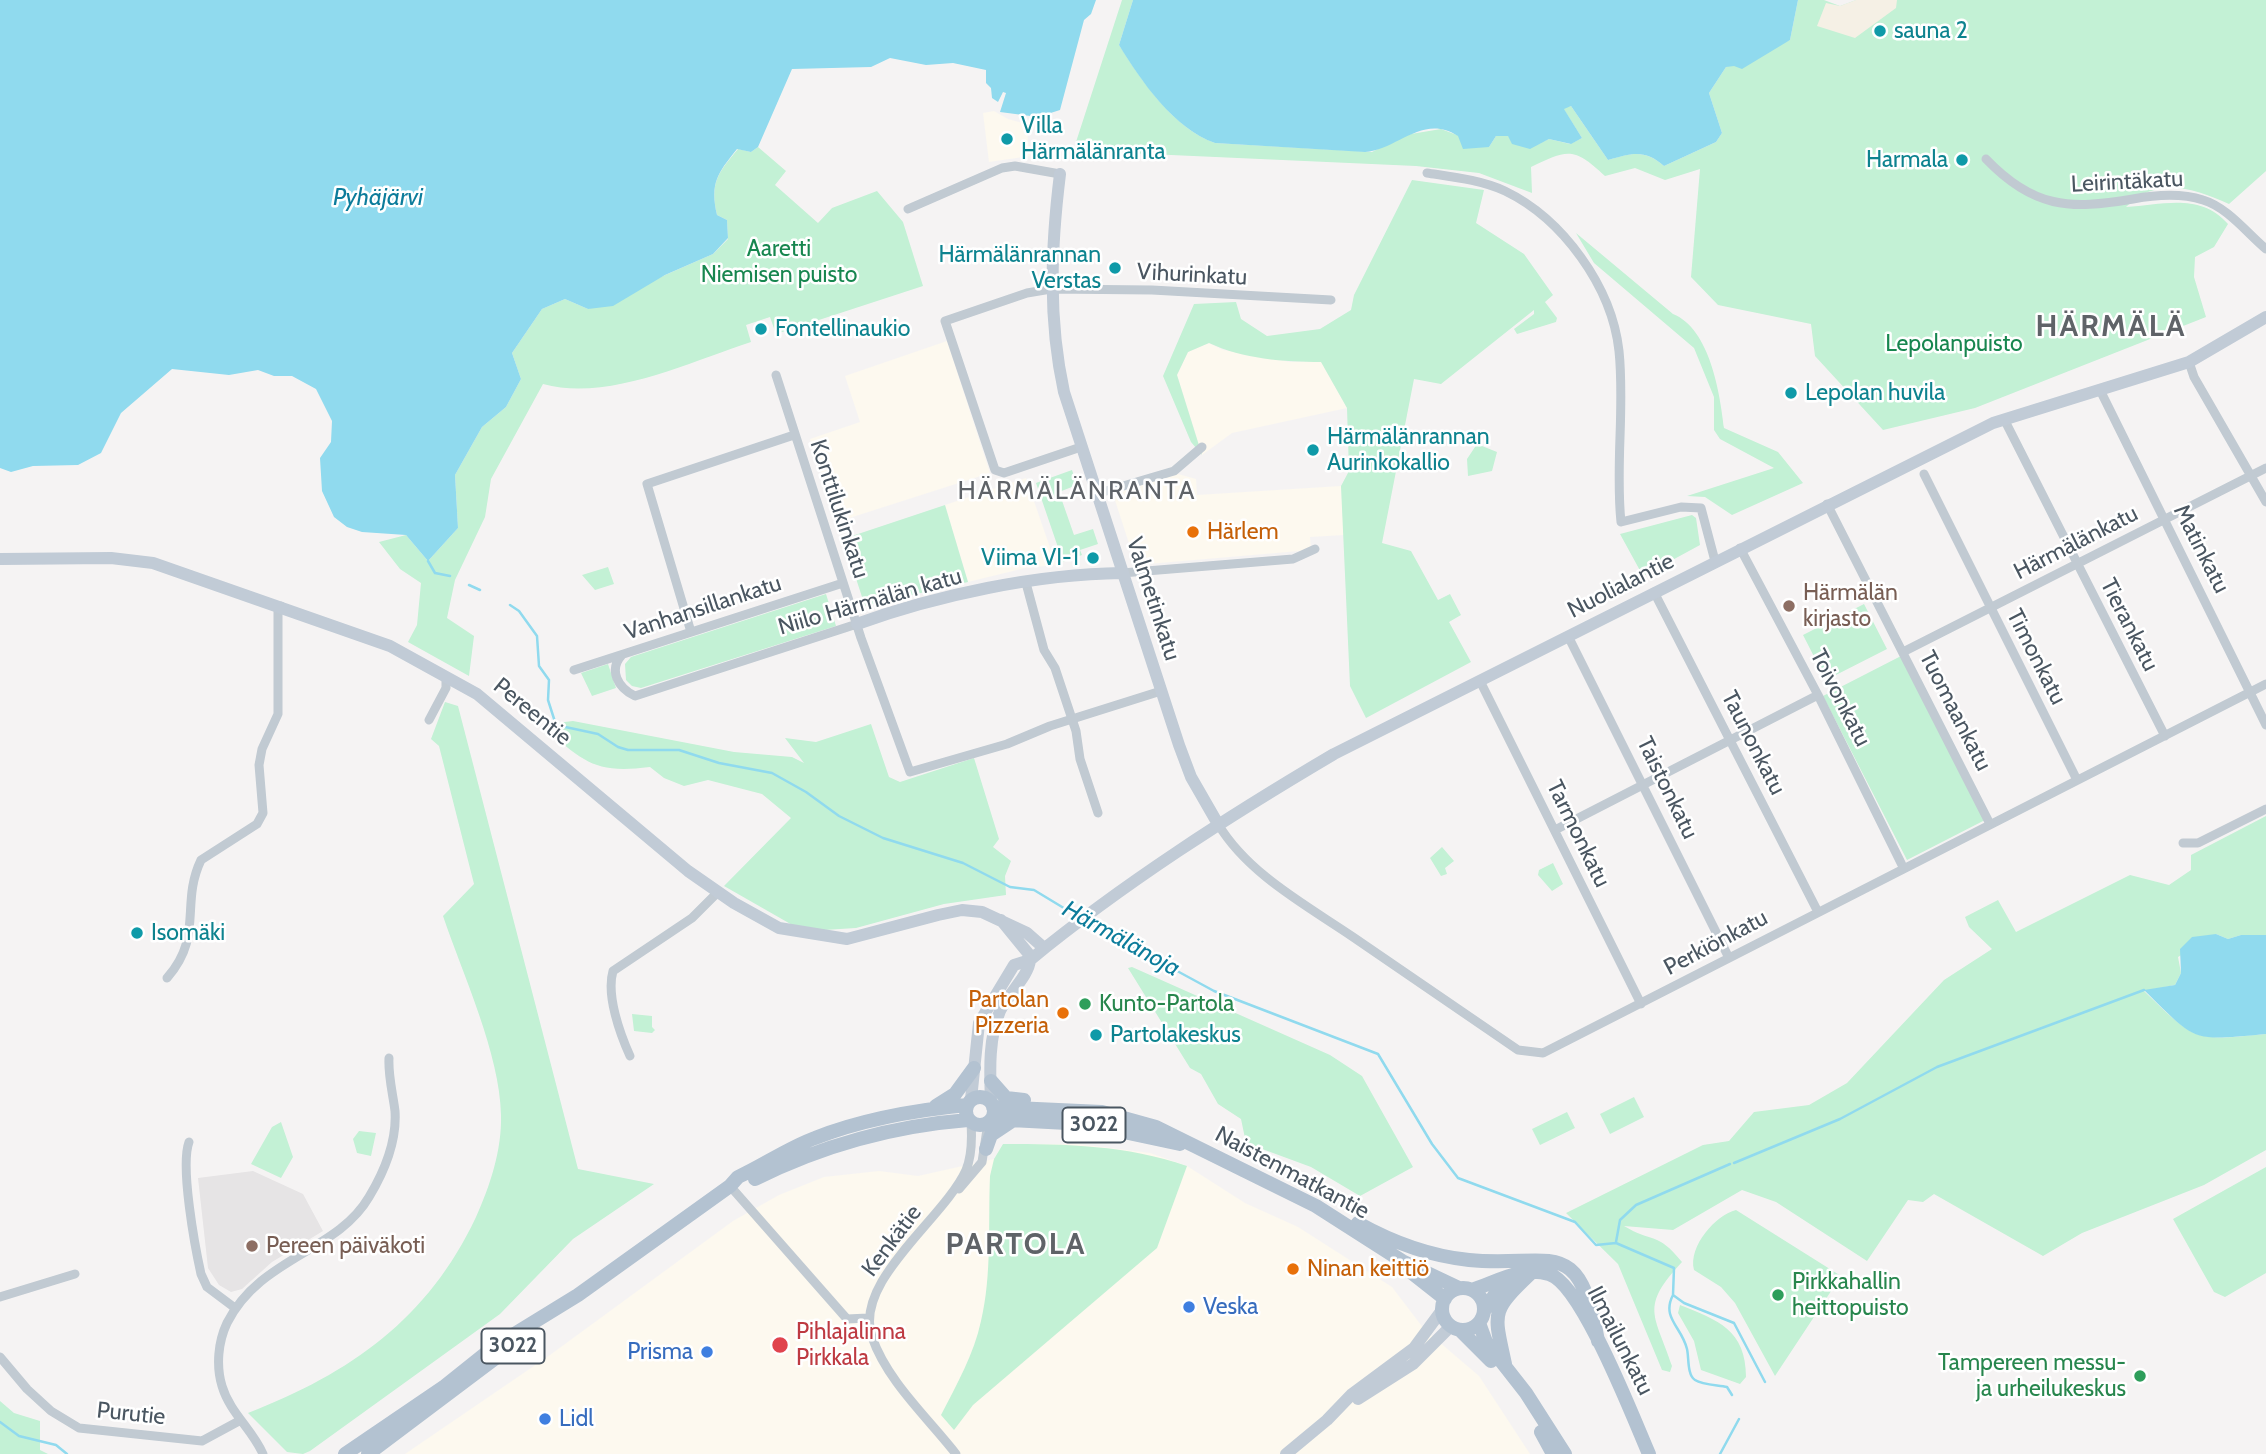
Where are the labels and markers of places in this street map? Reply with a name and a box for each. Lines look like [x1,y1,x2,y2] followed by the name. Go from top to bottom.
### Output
[1894,17,1968,45] place label: sauna 2
[1872,23,1888,39] marker: sauna 2
[1021,112,1165,166] place label: Villa Härmälänranta
[999,131,1015,147] marker: Villa Härmälänranta
[1866,146,1948,174] place label: Harmala
[1954,152,1970,168] marker: Harmala
[938,241,1101,295] place label: Härmälänrannan Verstas
[1107,260,1123,276] marker: Härmälänrannan Verstas
[775,315,910,343] place label: Fontellinaukio
[753,321,769,337] marker: Fontellinaukio
[1805,379,1945,407] place label: Lepolan huvila
[1783,385,1799,401] marker: Lepolan huvila
[1327,423,1490,477] place label: Härmälänrannan Aurinkokallio
[1305,442,1321,458] marker: Härmälänrannan Aurinkokallio
[1207,518,1279,546] place label: Härlem
[1185,524,1201,540] marker: Härlem
[981,544,1079,572] place label: Viima VI-1
[1085,550,1101,566] marker: Viima VI-1
[1803,579,1898,633] place label: Härmälän kirjasto
[1781,598,1797,614] marker: Härmälän kirjasto
[151,919,225,947] place label: Isomäki
[129,925,145,941] marker: Isomäki
[968,986,1049,1040] place label: Partolan Pizzeria
[1099,990,1234,1018] place label: Kunto-Partola
[1077,996,1093,1012] marker: Kunto-Partola
[1055,1005,1071,1021] marker: Partolan Pizzeria
[1110,1021,1241,1049] place label: Partolakeskus
[1088,1027,1104,1043] marker: Partolakeskus
[266,1232,425,1260] place label: Pereen päiväkoti
[244,1238,260,1254] marker: Pereen päiväkoti
[1307,1255,1429,1283] place label: Ninan keittiö
[1285,1261,1301,1277] marker: Ninan keittiö
[1792,1268,1909,1322] place label: Pirkkahallin heittopuisto
[1770,1287,1786,1303] marker: Pirkkahallin heittopuisto
[1203,1293,1258,1321] place label: Veska
[1181,1299,1197,1315] marker: Veska
[796,1318,906,1372] place label: Pihlajalinna Pirkkala
[770,1335,790,1355] marker: Pihlajalinna Pirkkala
[627,1338,693,1366] place label: Prisma
[699,1344,715,1360] marker: Prisma
[1938,1349,2126,1403] place label: Tampereen messu- ja urheilukeskus
[2132,1368,2148,1384] marker: Tampereen messu- ja urheilukeskus
[559,1405,594,1433] place label: Lidl
[537,1411,553,1427] marker: Lidl

